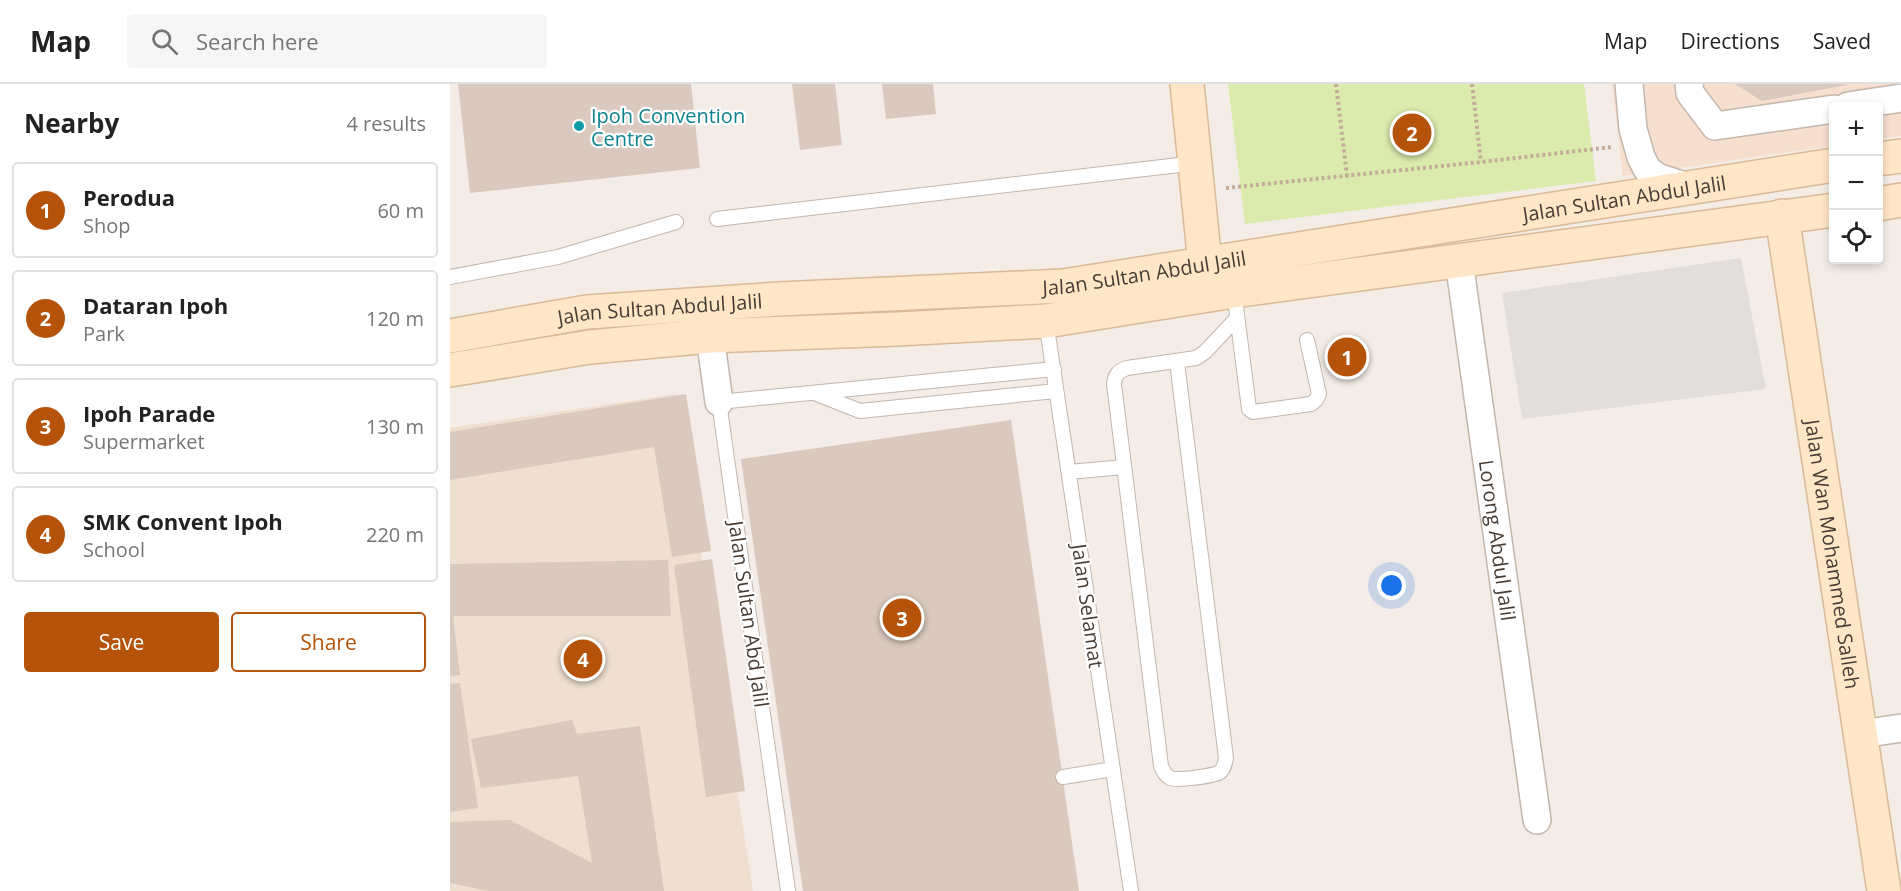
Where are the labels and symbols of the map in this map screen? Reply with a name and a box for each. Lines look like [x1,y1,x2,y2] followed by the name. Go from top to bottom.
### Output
[591,102,745,152] place label: Ipoh Convention Centre
[1392,110,1432,156] pin: 2
[572,119,586,133] marker: Ipoh Convention Centre
[1519,169,1728,227] street label: Jalan Sultan Abdul Jalil
[1040,244,1248,301] street label: Jalan Sultan Abdul Jalil
[553,287,763,331] street label: Jalan Sultan Abdul Jalil
[1328,334,1366,380] pin: 1
[1799,416,1867,691] street label: Jalan Wan Mohammed Salleh
[1473,458,1523,623] street label: Lorong Abdul Jalil
[722,517,775,709] street label: Jalan Sultan Abd Jalil
[1066,540,1110,670] street label: Jalan Selamat
[1377,571,1406,600] your location
[882,596,922,640] pin: 3
[564,636,602,682] pin: 4

